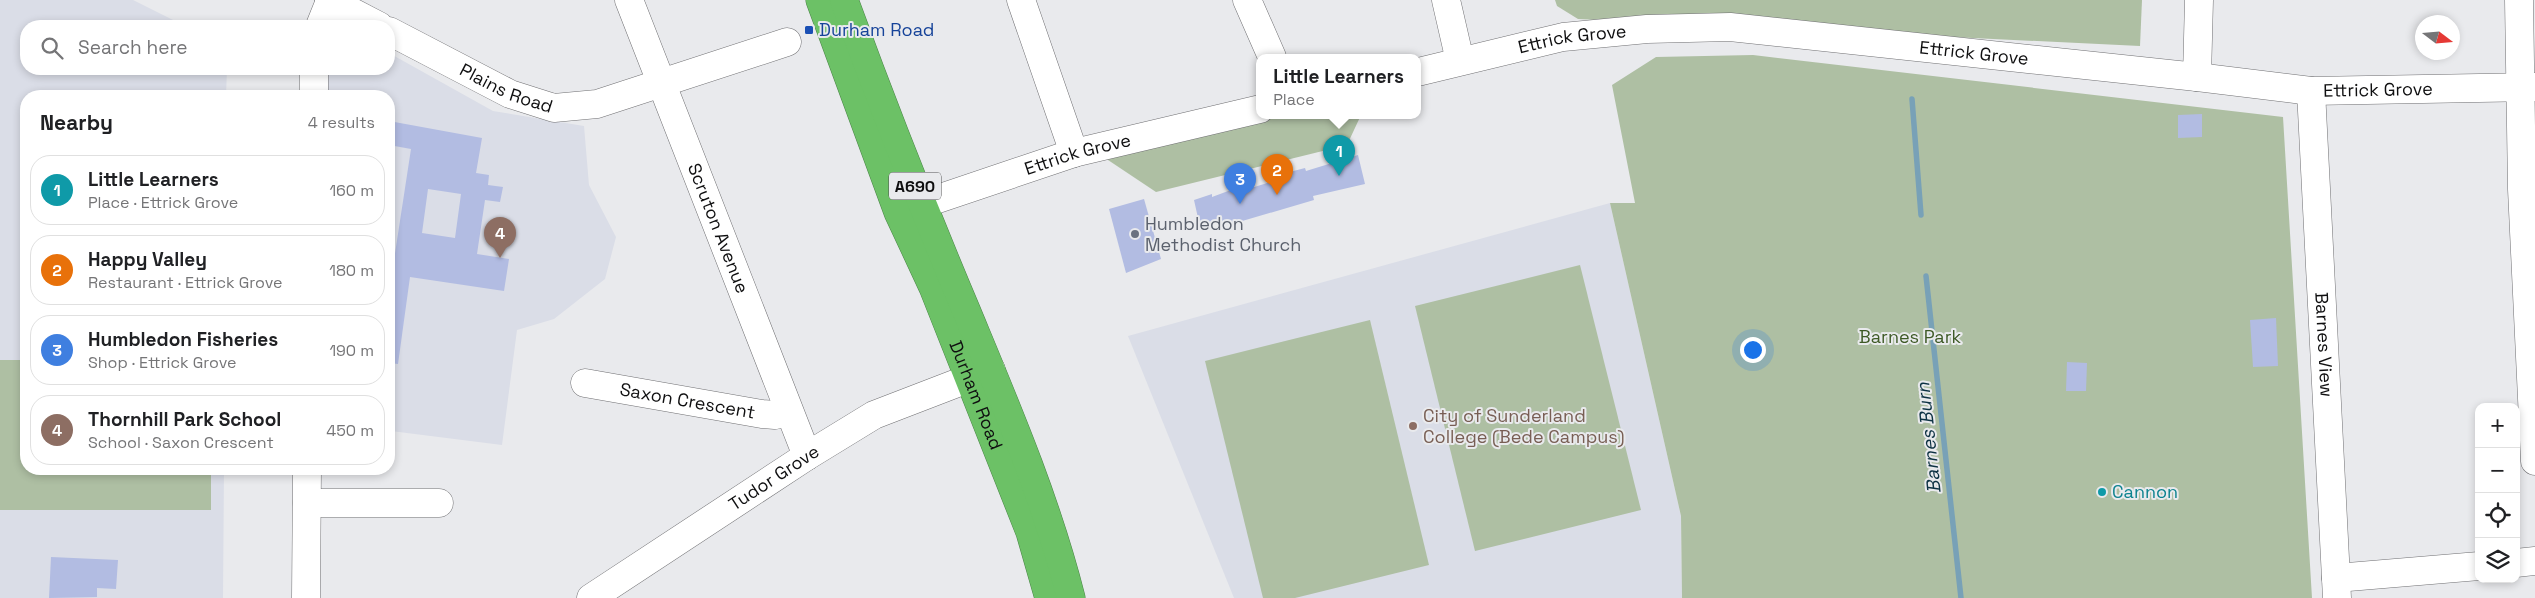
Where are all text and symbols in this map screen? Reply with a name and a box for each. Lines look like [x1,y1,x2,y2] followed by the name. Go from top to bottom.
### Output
[2415,15,2460,60] north arrow
[819,18,934,41] place label: Durham Road
[1515,19,1627,58] street label: Ettrick Grove
[20,20,395,75] search box
[803,24,815,36] marker: Durham Road
[38,34,66,62] icon: search
[78,35,188,60] text: Search here
[1918,35,2030,70] street label: Ettrick Grove
[1256,54,1421,119] popup
[456,58,556,118] street label: Plains Road
[1273,64,1404,89] text: Little Learners
[2323,77,2433,102] street label: Ettrick Grove
[1273,89,1315,110] text: Place
[40,109,113,136] text: Nearby
[308,112,375,133] text: 4 results
[1021,128,1133,180] street label: Ettrick Grove
[1323,135,1355,176] pin: 1
[1261,154,1293,195] pin: 2
[683,160,754,296] street label: Scruton Avenue
[1224,163,1256,204] pin: 3
[88,167,219,192] text: Little Learners
[889,172,941,200] road number: A690
[53,180,61,201] text: 1
[329,180,374,201] text: 160 m
[88,192,238,213] text: Place · Ettrick Grove
[1145,212,1301,256] place label: Humbledon Methodist Church
[484,217,516,258] pin: 4
[1129,228,1141,240] marker: Humbledon Methodist Church
[88,247,207,272] text: Happy Valley
[52,260,62,281] text: 2
[329,260,374,281] text: 180 m
[88,272,282,293] text: Restaurant · Ettrick Grove
[2310,292,2339,398] street label: Barnes View
[1859,325,1961,348] park label: Barnes Park
[88,327,278,352] text: Humbledon Fisheries
[944,337,1008,453] street label: Durham Road
[1740,337,1766,363] your location
[52,340,62,361] text: 3
[329,340,374,361] text: 190 m
[88,352,236,373] text: Shop · Ettrick Grove
[618,377,757,424] street label: Saxon Crescent
[1910,381,1947,495] water label: Barnes Burn
[2475,403,2520,583] map controls
[2475,403,2520,448] button: +
[1423,404,1624,448] place label: City of Sunderland College (Bede Campus)
[88,407,281,432] text: Thornhill Park School
[52,420,62,441] text: 4
[326,420,374,441] text: 450 m
[1407,420,1419,432] marker: City of Sunderland College (Bede Campus)
[88,432,274,453] text: School · Saxon Crescent
[724,439,823,515] street label: Tudor Grove
[2475,448,2520,493] button: −
[2112,480,2178,503] place label: Cannon
[2096,486,2108,498] marker: Cannon
[2475,493,2520,538] button: locate
[2475,538,2520,583] button: layers

